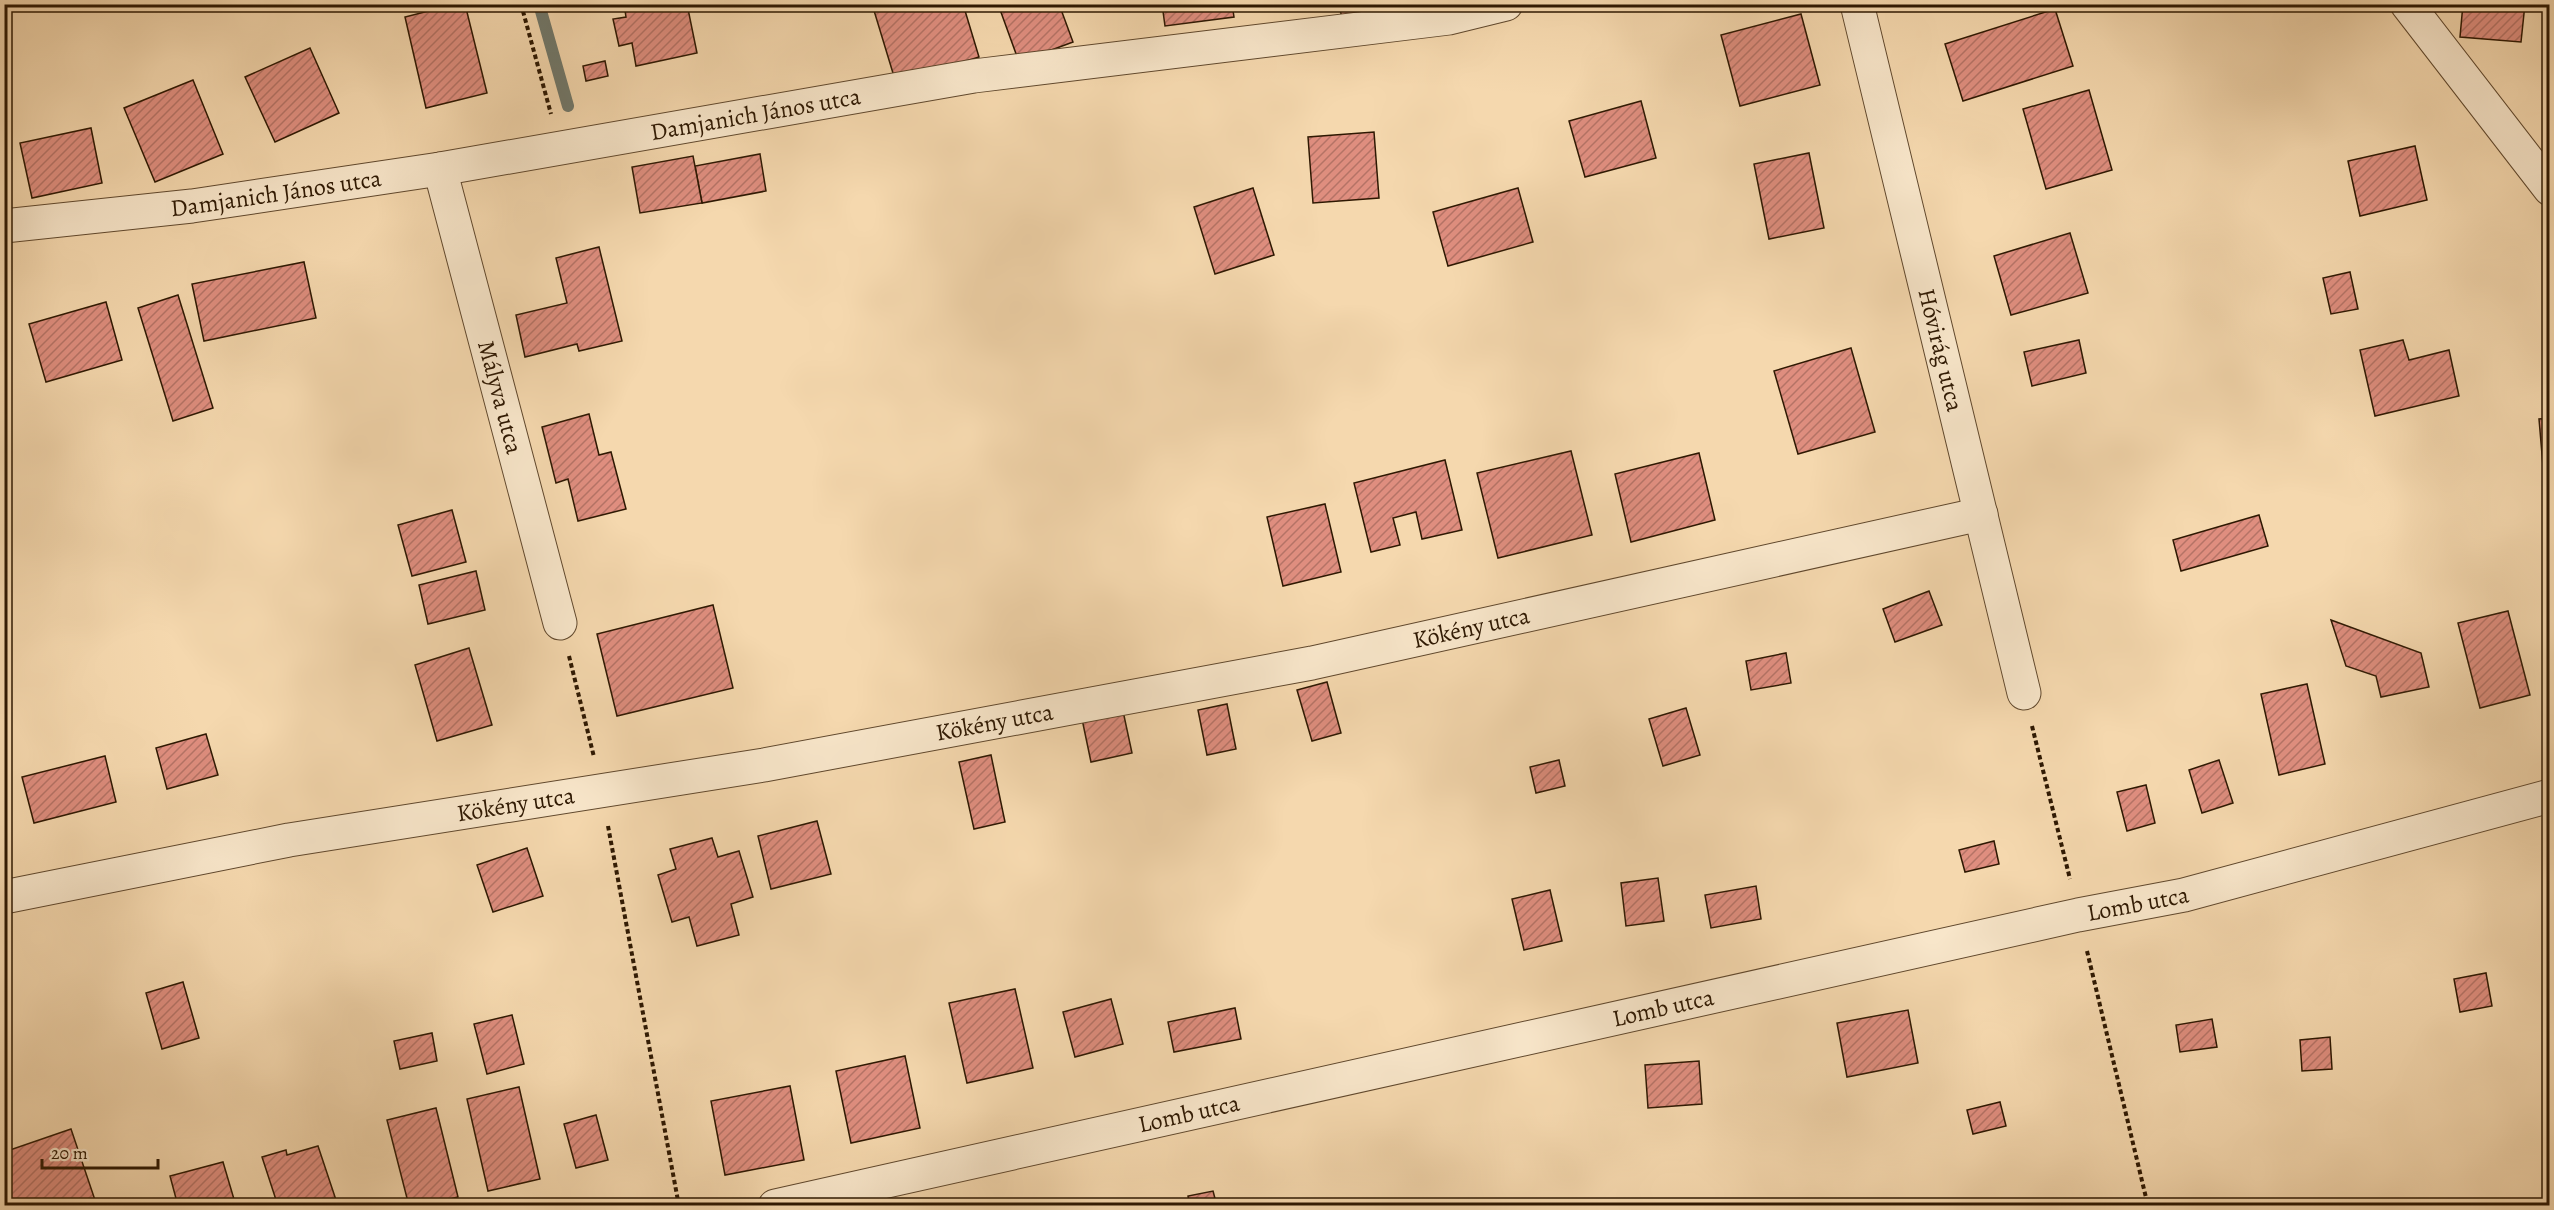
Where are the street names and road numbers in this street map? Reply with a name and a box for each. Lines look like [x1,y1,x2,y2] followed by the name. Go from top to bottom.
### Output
[648,80,864,148] street label: Damjanich János utca
[169,162,384,224] street label: Damjanich János utca
[1911,285,1971,416] street label: Hóvirág utca
[470,337,531,458] street label: Mályva utca
[1410,599,1533,656] street label: Kökény utca
[933,695,1057,749] street label: Kökény utca
[454,779,577,829] street label: Kökény utca
[2084,878,2192,929] street label: Lomb utca
[1609,981,1718,1035] street label: Lomb utca
[1135,1087,1243,1140] street label: Lomb utca

